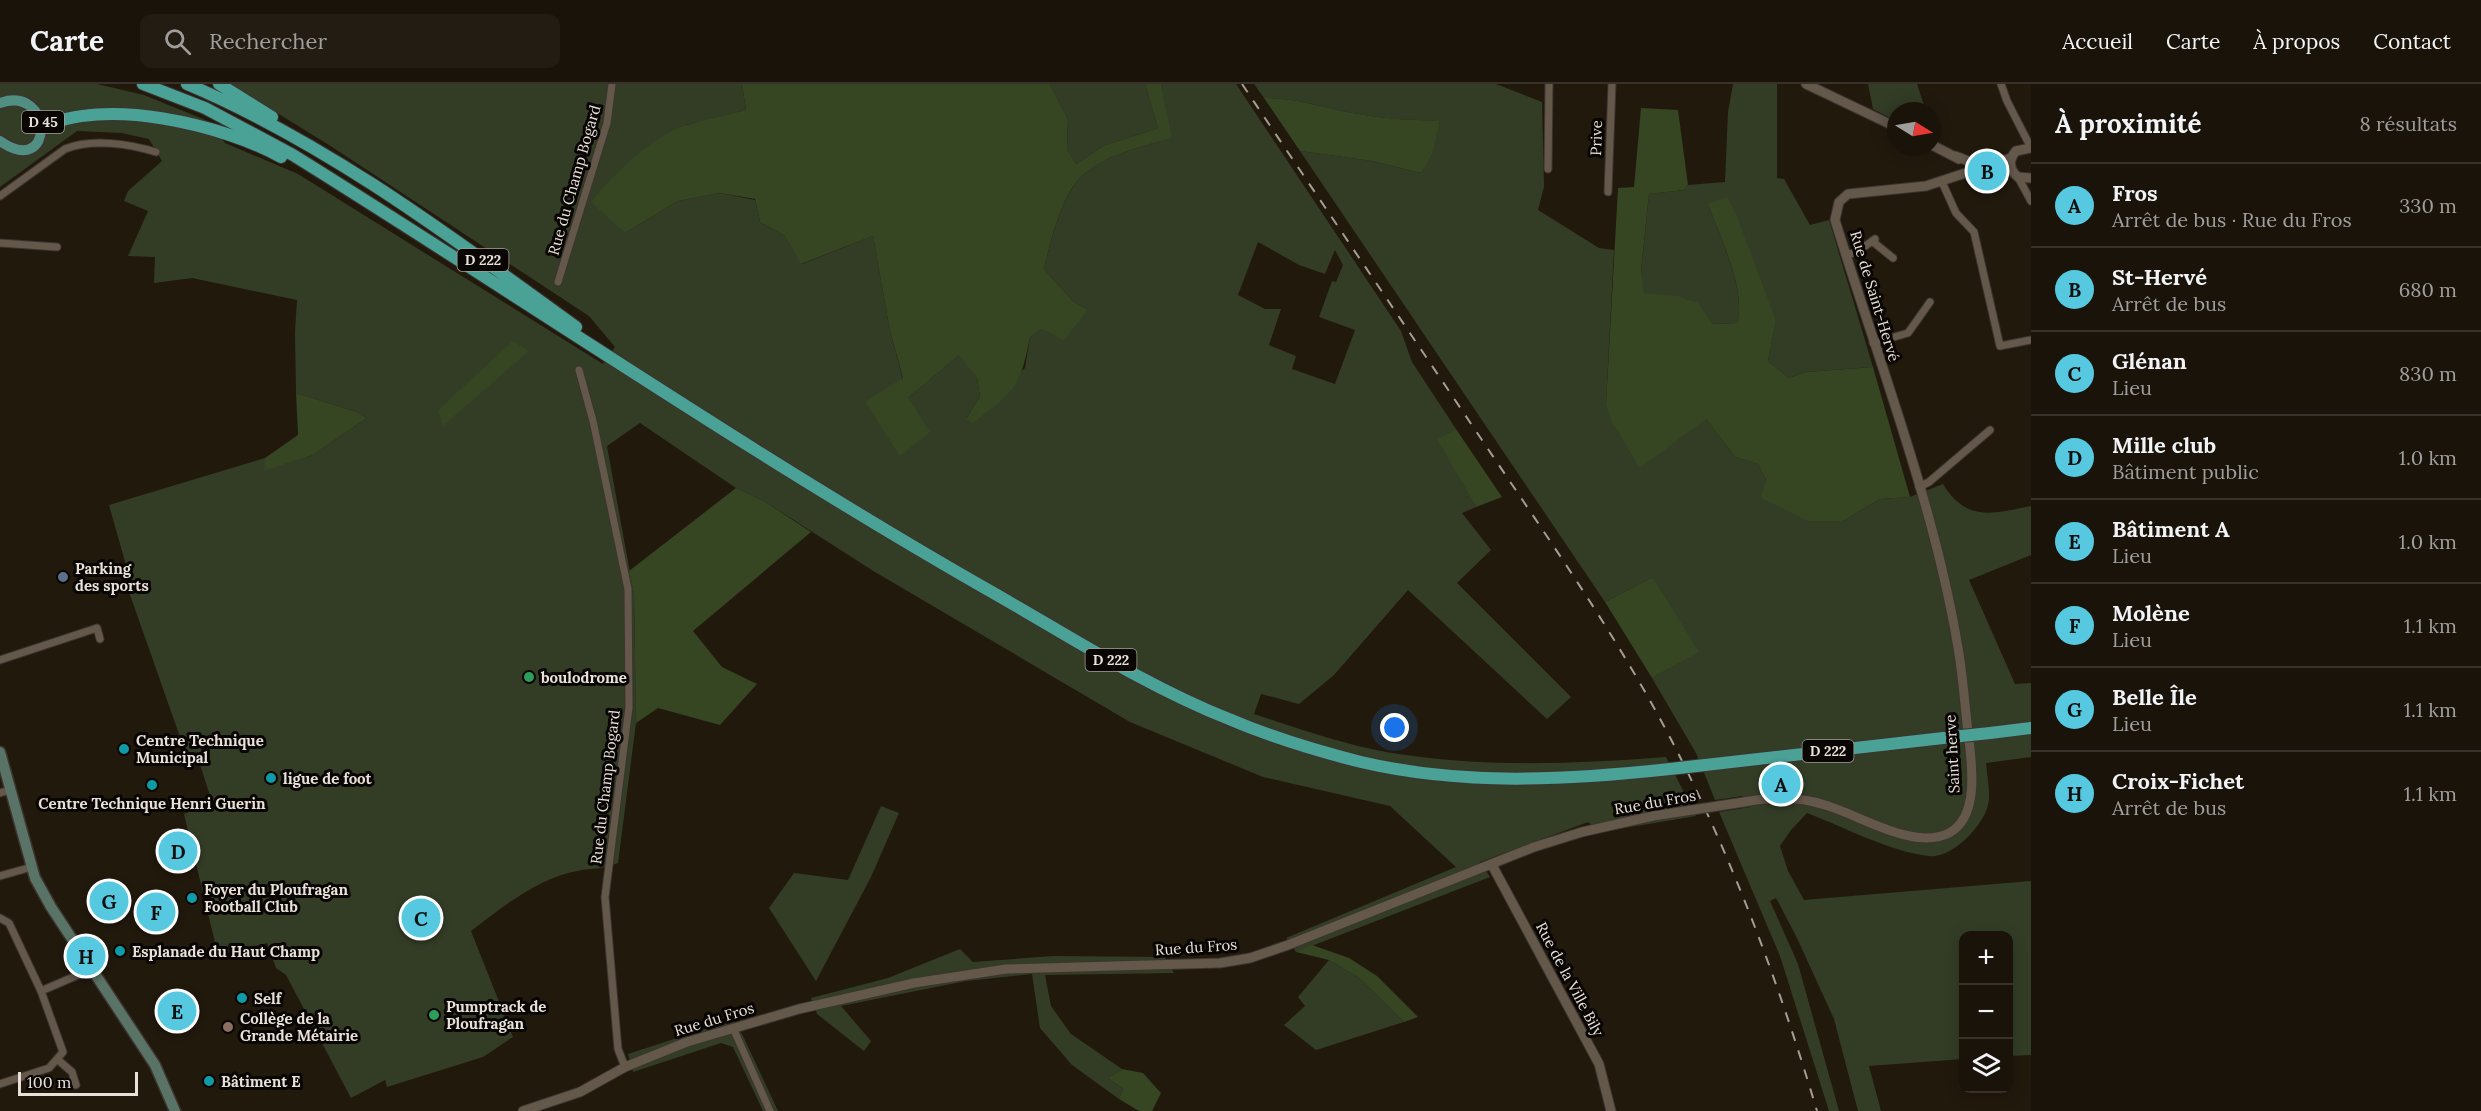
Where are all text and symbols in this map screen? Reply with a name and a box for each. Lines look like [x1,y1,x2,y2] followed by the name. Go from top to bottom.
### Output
[140,14,560,68] search box
[30,23,104,59] text: Carte
[161,25,194,58] icon: search
[209,27,327,55] text: Rechercher
[2062,28,2133,55] text: Accueil
[2166,28,2220,55] text: Carte
[2253,28,2340,55] text: À propos
[2373,28,2451,55] text: Contact
[1887,102,1941,156] north arrow
[543,103,605,257] street label: Rue du Champ Bogard
[2055,107,2201,140] text: À proximité
[22,111,64,133] road number: D 45
[2360,111,2457,136] text: 8 résultats
[1586,120,1606,156] street label: Prive
[1968,148,2006,194] pin: B
[2112,179,2158,207] text: Fros
[2068,193,2081,218] text: A
[2399,193,2457,218] text: 330 m
[2112,207,2352,232] text: Arrêt de bus · Rue du Fros
[1846,228,1904,364] street label: Rue de Saint-Hervé
[458,249,508,271] road number: D 222
[2112,263,2207,291] text: St-Hervé
[2068,277,2081,302] text: B
[2399,277,2457,302] text: 680 m
[2112,291,2226,316] text: Arrêt de bus
[2112,347,2187,375] text: Glénan
[2068,361,2081,386] text: C
[2399,361,2457,386] text: 830 m
[2112,375,2152,400] text: Lieu
[2112,431,2216,459] text: Mille club
[2067,445,2082,470] text: D
[2399,445,2457,470] text: 1.0 km
[2112,459,2259,484] text: Bâtiment public
[2112,515,2230,543] text: Bâtiment A
[2068,529,2081,554] text: E
[2399,529,2457,554] text: 1.0 km
[2112,543,2152,568] text: Lieu
[75,559,149,595] place label: Parking des sports
[56,570,70,584] marker: Parking des sports
[2112,599,2190,627] text: Molène
[2069,613,2080,638] text: F
[2404,613,2457,638] text: 1.1 km
[2112,627,2152,652] text: Lieu
[1086,649,1136,671] road number: D 222
[540,668,627,687] place label: boulodrome
[522,670,536,684] marker: boulodrome
[2112,683,2197,711] text: Belle Île
[2067,697,2082,722] text: G
[2404,697,2457,722] text: 1.1 km
[586,709,624,865] street label: Rue du Champ Bogard
[2112,711,2152,736] text: Lieu
[1380,713,1409,742] your location
[1940,714,1964,794] street label: Saint herve
[136,731,264,767] place label: Centre Technique Municipal
[1802,740,1854,762] road number: D 222
[117,742,131,756] marker: Centre Technique Municipal
[1762,762,1800,806] pin: A
[2112,767,2244,795] text: Croix-Fichet
[283,769,373,788] place label: ligue de foot
[264,771,278,785] marker: ligue de foot
[145,778,159,792] marker: Centre Technique Henri Guerin
[2066,781,2083,806] text: H
[2404,781,2457,806] text: 1.1 km
[1613,785,1697,819] street label: Rue du Fros
[38,794,266,813] place label: Centre Technique Henri Guerin
[2112,795,2226,820] text: Arrêt de bus
[158,828,198,873] pin: D
[90,878,128,924] pin: G
[204,880,348,916] place label: Foyer du Ploufragan Football Club
[136,890,176,934] pin: F
[185,891,199,905] marker: Foyer du Ploufragan Football Club
[402,896,440,940] pin: C
[1532,919,1608,1039] street label: Rue de la Ville Bily
[1959,931,2013,1093] map controls
[1959,931,2013,985] button: +
[66,934,106,978] pin: H
[1154,935,1238,959] street label: Rue du Fros
[132,942,320,961] place label: Esplanade du Haut Champ
[113,944,127,958] marker: Esplanade du Haut Champ
[1959,985,2013,1039] button: −
[158,988,196,1034] pin: E
[254,989,283,1008] place label: Self
[235,991,249,1005] marker: Self
[446,997,546,1033] place label: Pumptrack de Ploufragan
[672,998,756,1040] street label: Rue du Fros
[427,1008,441,1022] marker: Pumptrack de Ploufragan
[240,1009,358,1045] place label: Collège de la Grande Métairie
[221,1020,235,1034] marker: Collège de la Grande Métairie
[1959,1039,2013,1093] button: layers
[18,1069,138,1096] scale bar
[27,1072,71,1092] text: 100 m
[221,1072,301,1091] place label: Bâtiment E
[202,1074,216,1088] marker: Bâtiment E

